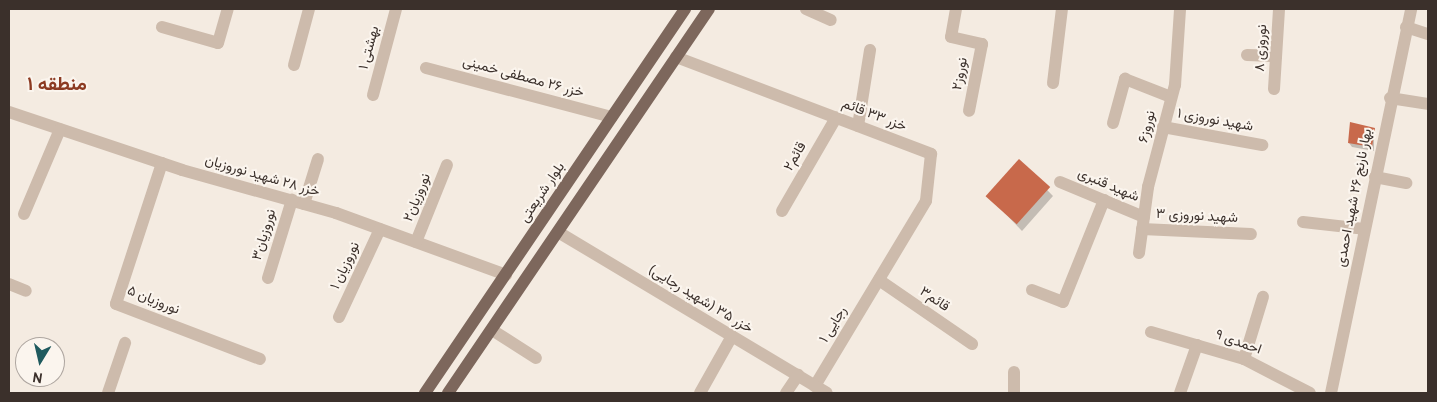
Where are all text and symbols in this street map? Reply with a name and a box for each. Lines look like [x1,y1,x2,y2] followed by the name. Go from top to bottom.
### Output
[356,24,384,72] street label: بهشتی ۱
[1252,24,1272,72] street label: نوروزی ۸
[461,54,585,102] street label: خزر ۲۶ مصطفی خمینی
[950,56,972,92] street label: نوروز۲
[27,75,87,97] district label: منطقه ۱
[839,96,909,136] street label: خزر ۳۳ قائم
[1176,106,1254,136] street label: شهید نوروزی ۱
[1136,109,1160,145] street label: نوروز۶
[1333,127,1377,269] street label: بهار نارنج ۲۶ شهید احمدی
[781,140,811,174] street label: قائم۲
[203,153,321,201] street label: خزر ۲۸ شهید نوروزیان
[517,160,569,226] street label: بلوار شریعتی
[1075,166,1141,206] street label: شهید قنبری
[401,171,435,225] street label: نوروزیان۲
[1156,206,1238,228] street label: شهید نوروزی ۳
[249,207,281,263] street label: نوروزیان۳
[328,239,364,293] street label: نوروزیان ۱
[645,262,755,338] street label: خزر ۳۵ (شهید رجایی)
[124,283,182,319] street label: نوروزیان ۵
[916,284,952,316] street label: قائم۳
[817,304,851,346] street label: رجایی ۱
[1213,327,1263,359] street label: احمدی ۹
[15,337,65,387] north arrow
[31,367,44,386] text: N

